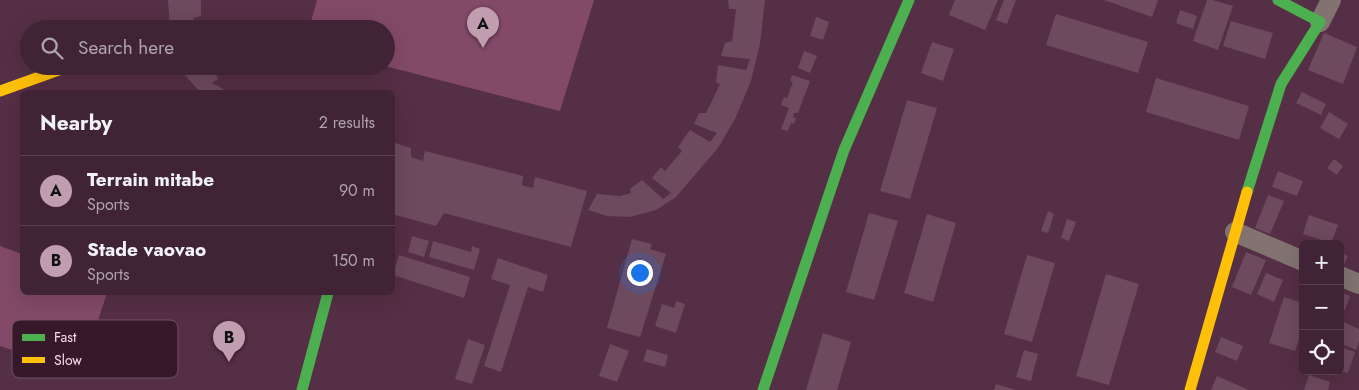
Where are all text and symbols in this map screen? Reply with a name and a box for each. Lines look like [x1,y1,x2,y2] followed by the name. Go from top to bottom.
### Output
[467,7,499,48] pin: A
[20,20,395,75] search box
[38,34,66,62] icon: search
[78,34,174,61] text: Search here
[40,108,112,138] text: Nearby
[319,111,375,134] text: 2 results
[87,166,214,193] text: Terrain mitabe
[50,179,62,202] text: A
[339,179,375,202] text: 90 m
[87,193,129,216] text: Sports
[87,236,206,263] text: Stade vaovao
[1299,240,1344,375] map controls
[1299,240,1344,285] button: +
[51,249,61,272] text: B
[332,249,375,272] text: 150 m
[627,260,653,286] your location
[87,263,129,286] text: Sports
[1299,285,1344,330] button: −
[12,320,178,378] legend
[213,321,245,362] pin: B
[54,327,77,347] text: Fast
[1299,330,1344,375] button: locate
[54,350,82,370] text: Slow

